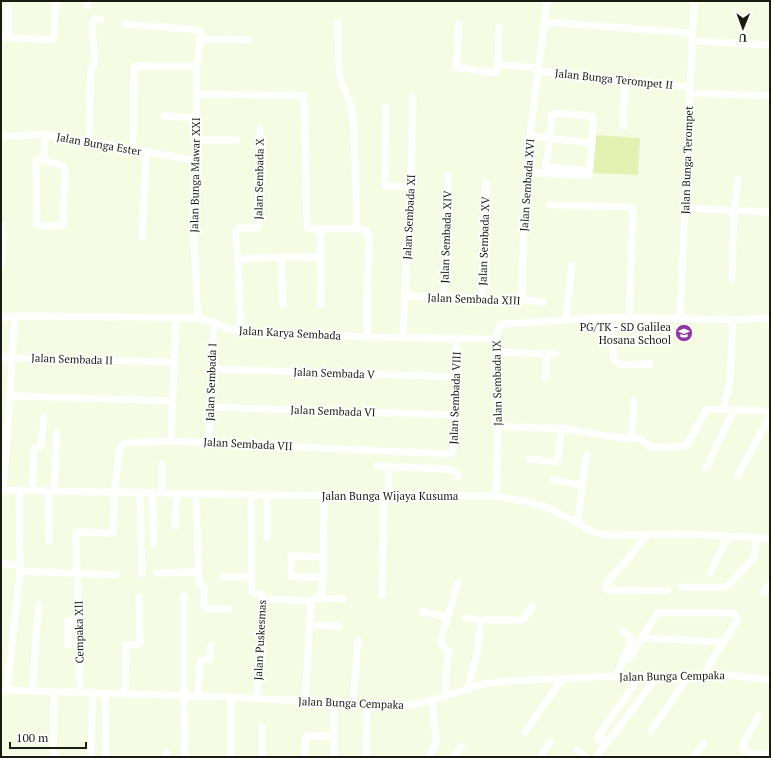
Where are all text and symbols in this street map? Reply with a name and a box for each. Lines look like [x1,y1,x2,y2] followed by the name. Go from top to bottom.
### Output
[723,8,763,48] north arrow
[739,31,747,45] text: U
[554,66,674,92] street label: Jalan Bunga Terompet II
[678,106,696,214] street label: Jalan Bunga Terompet
[187,117,203,233] street label: Jalan Bunga Mawar XXI
[55,130,143,158] street label: Jalan Bunga Ester
[251,137,267,220] street label: Jalan Sembada X
[517,138,537,232] street label: Jalan Sembada XVI
[400,174,418,260] street label: Jalan Sembada XI
[437,190,455,284] street label: Jalan Sembada XIV
[475,196,493,286] street label: Jalan Sembada XV
[427,290,521,308] street label: Jalan Sembada XIII
[580,320,671,347] place label: PG/TK - SD Galilea Hosana School
[239,323,342,343] street label: Jalan Karya Sembada
[674,323,694,343] school or university icon: PG/TK - SD Galilea Hosana School
[489,340,505,426] street label: Jalan Sembada IX
[203,343,219,421] street label: Jalan Sembada I
[31,351,113,367] street label: Jalan Sembada II
[446,351,464,445] street label: Jalan Sembada VIII
[293,365,375,381] street label: Jalan Sembada V
[290,403,376,419] street label: Jalan Sembada VI
[203,435,293,453] street label: Jalan Sembada VII
[322,489,459,503] street label: Jalan Bunga Wijaya Kusuma
[251,599,269,681] street label: Jalan Puskesmas
[71,600,87,663] street label: Cempaka XII
[619,668,725,684] street label: Jalan Bunga Cempaka
[298,694,405,712] street label: Jalan Bunga Cempaka
[10,724,86,750] scale bar
[16,730,49,745] text: 100 m

